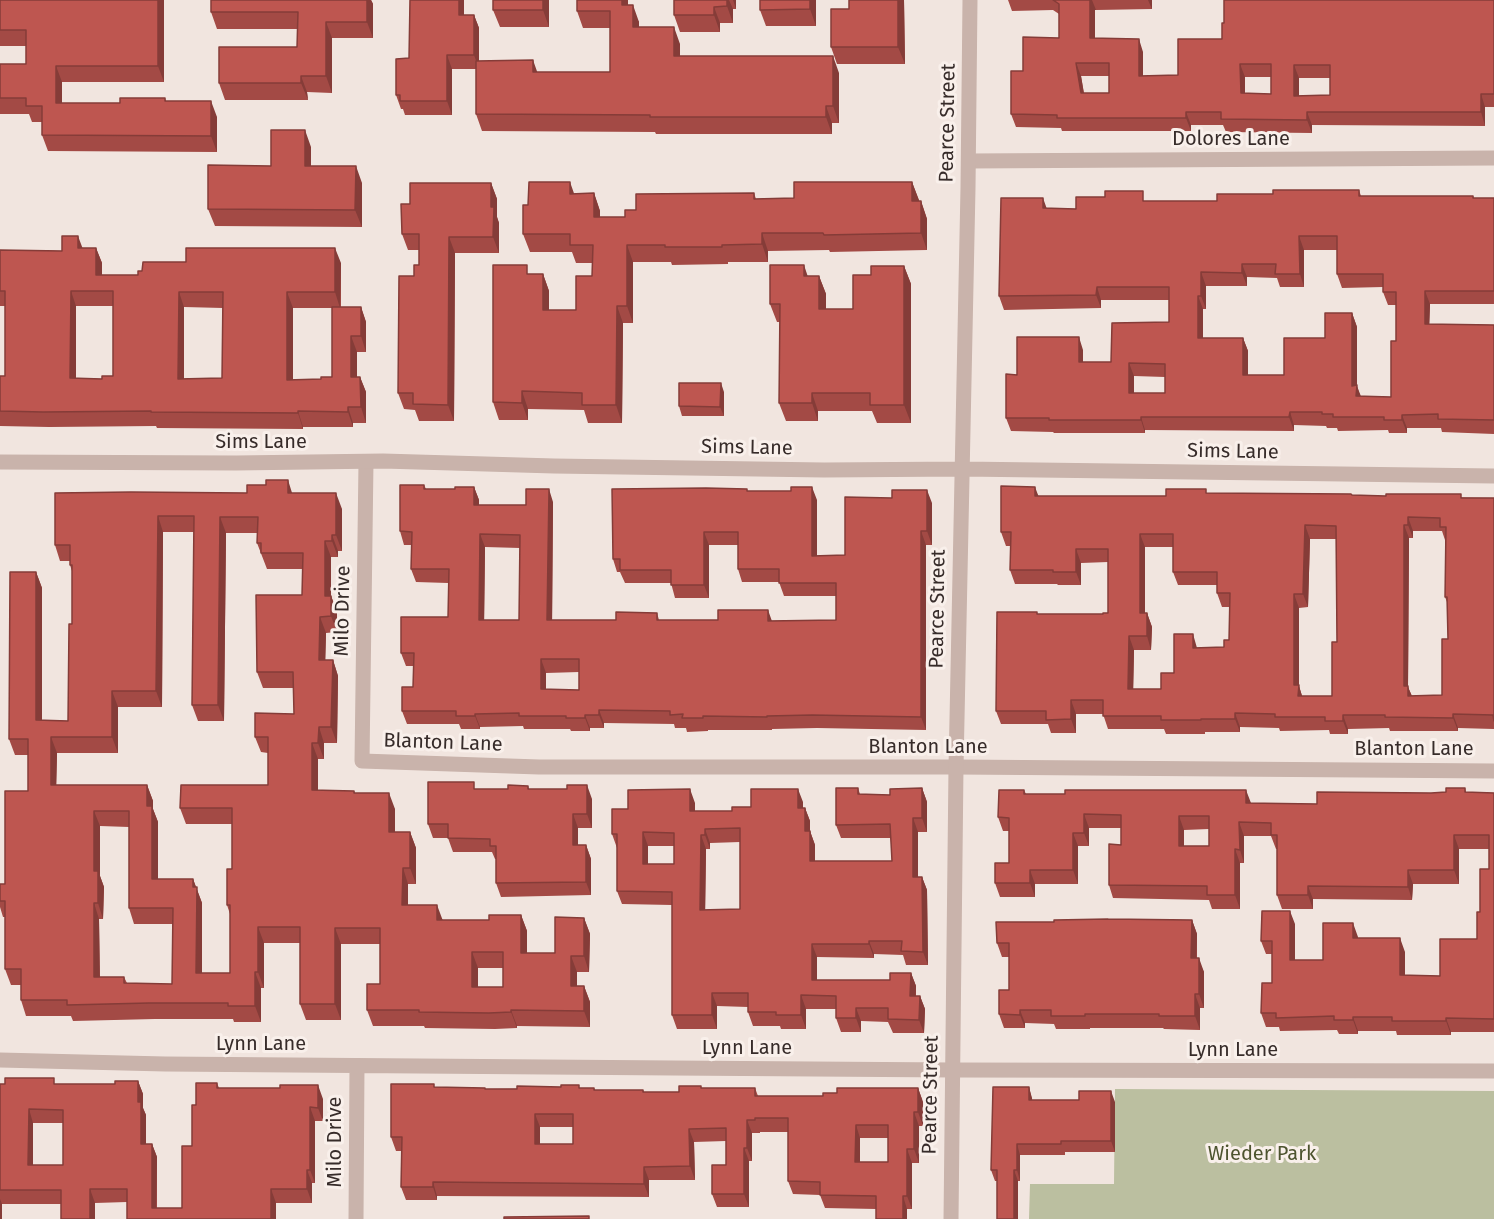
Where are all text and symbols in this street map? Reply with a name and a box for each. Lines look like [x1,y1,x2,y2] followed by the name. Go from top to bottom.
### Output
[935,63,961,183] street label: Pearce Street
[1172,127,1290,151] street label: Dolores Lane
[215,430,307,454] street label: Sims Lane
[701,435,793,461] street label: Sims Lane
[1187,439,1279,465] street label: Sims Lane
[925,549,951,669] street label: Pearce Street
[330,565,356,657] street label: Milo Drive
[383,729,503,757] street label: Blanton Lane
[868,735,988,759] street label: Blanton Lane
[1354,737,1474,761] street label: Blanton Lane
[216,1032,306,1056] street label: Lynn Lane
[918,1035,944,1155] street label: Pearce Street
[702,1036,792,1060] street label: Lynn Lane
[1188,1038,1278,1062] street label: Lynn Lane
[323,1097,347,1187] street label: Milo Drive
[1208,1142,1316,1166] park label: Wieder Park

